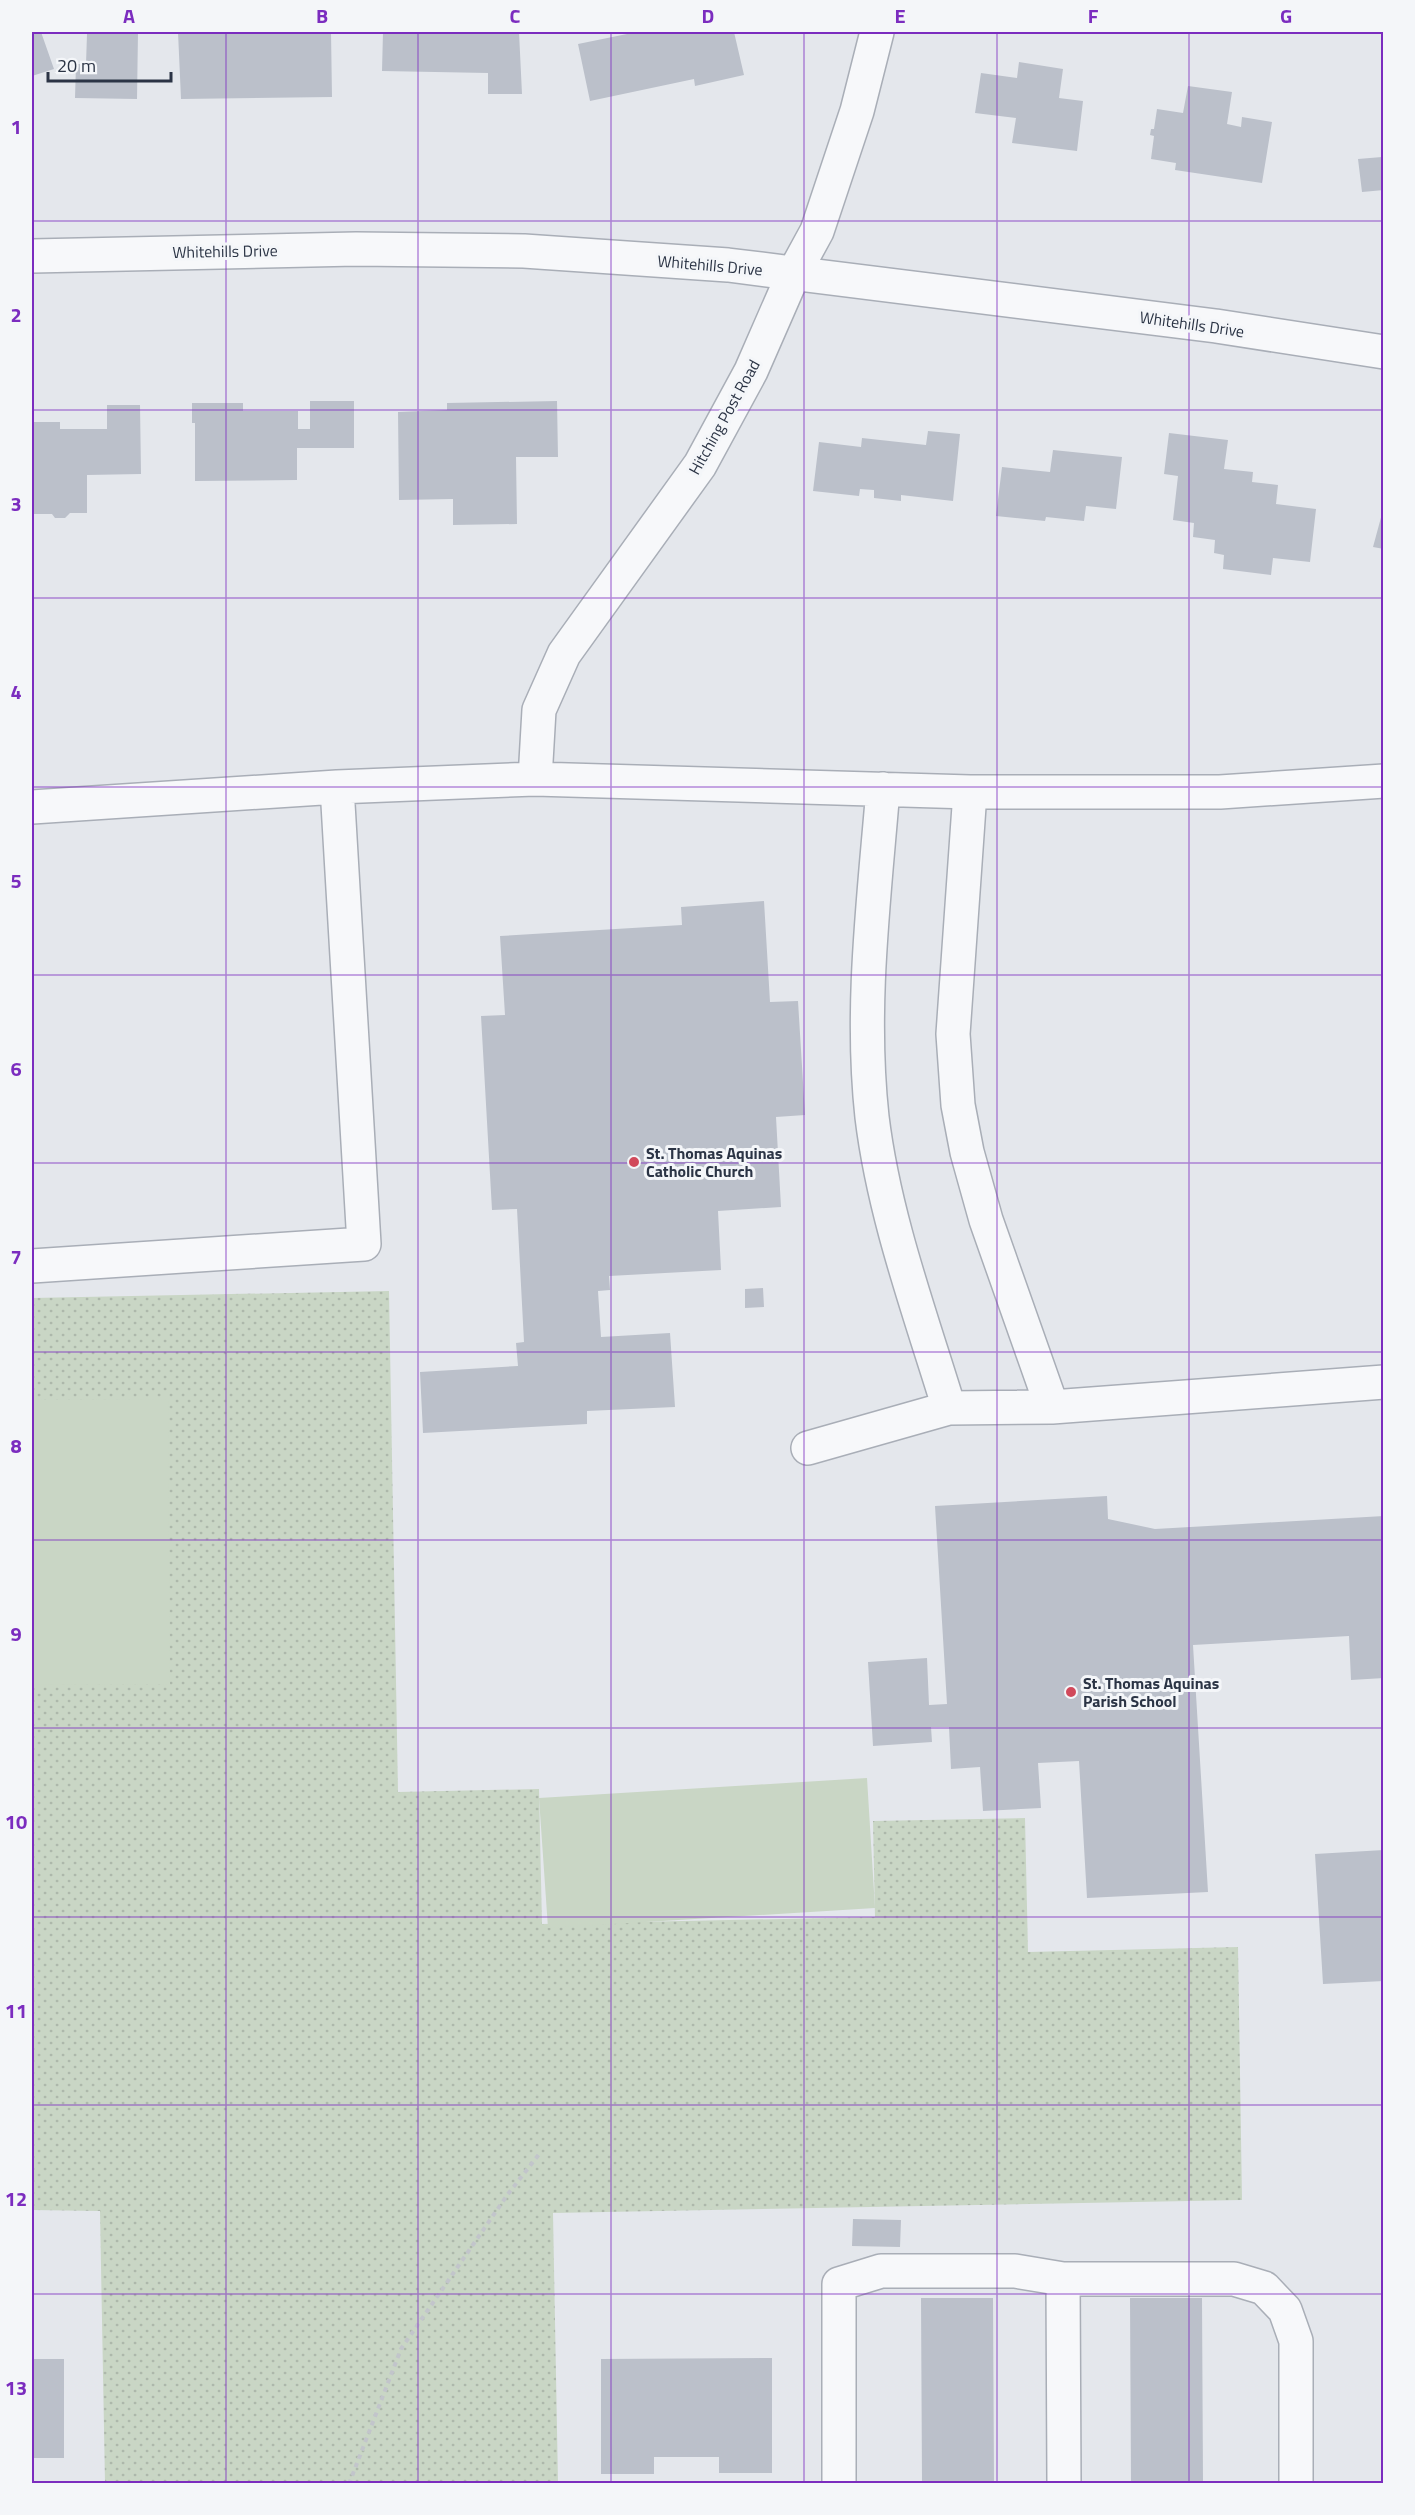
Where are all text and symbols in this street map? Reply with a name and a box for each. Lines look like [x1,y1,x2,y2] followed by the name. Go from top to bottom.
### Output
[123,0,135,31] text: A
[316,0,328,31] text: B
[510,0,521,31] text: C
[702,0,714,31] text: D
[894,0,906,31] text: E
[1088,0,1099,31] text: F
[1280,0,1292,31] text: G
[48,45,171,83] scale bar
[57,52,96,79] text: 20 m
[10,111,22,142] text: 1
[172,238,278,264] street label: Whitehills Drive
[656,248,764,282] street label: Whitehills Drive
[10,299,22,330] text: 2
[1138,305,1246,343] street label: Whitehills Drive
[682,355,766,479] street label: Hitching Post Road
[10,488,22,519] text: 3
[10,676,22,707] text: 4
[10,865,22,896] text: 5
[10,1053,22,1084] text: 6
[646,1141,782,1183] place label: St. Thomas Aquinas Catholic Church
[627,1155,641,1169] marker: St. Thomas Aquinas Catholic Church
[10,1241,22,1272] text: 7
[10,1430,22,1461] text: 8
[10,1618,22,1649] text: 9
[1083,1671,1219,1713] place label: St. Thomas Aquinas Parish School
[1064,1685,1078,1699] marker: St. Thomas Aquinas Parish School
[5,1806,27,1837] text: 10
[5,1995,27,2026] text: 11
[5,2183,27,2214] text: 12
[5,2372,27,2403] text: 13

